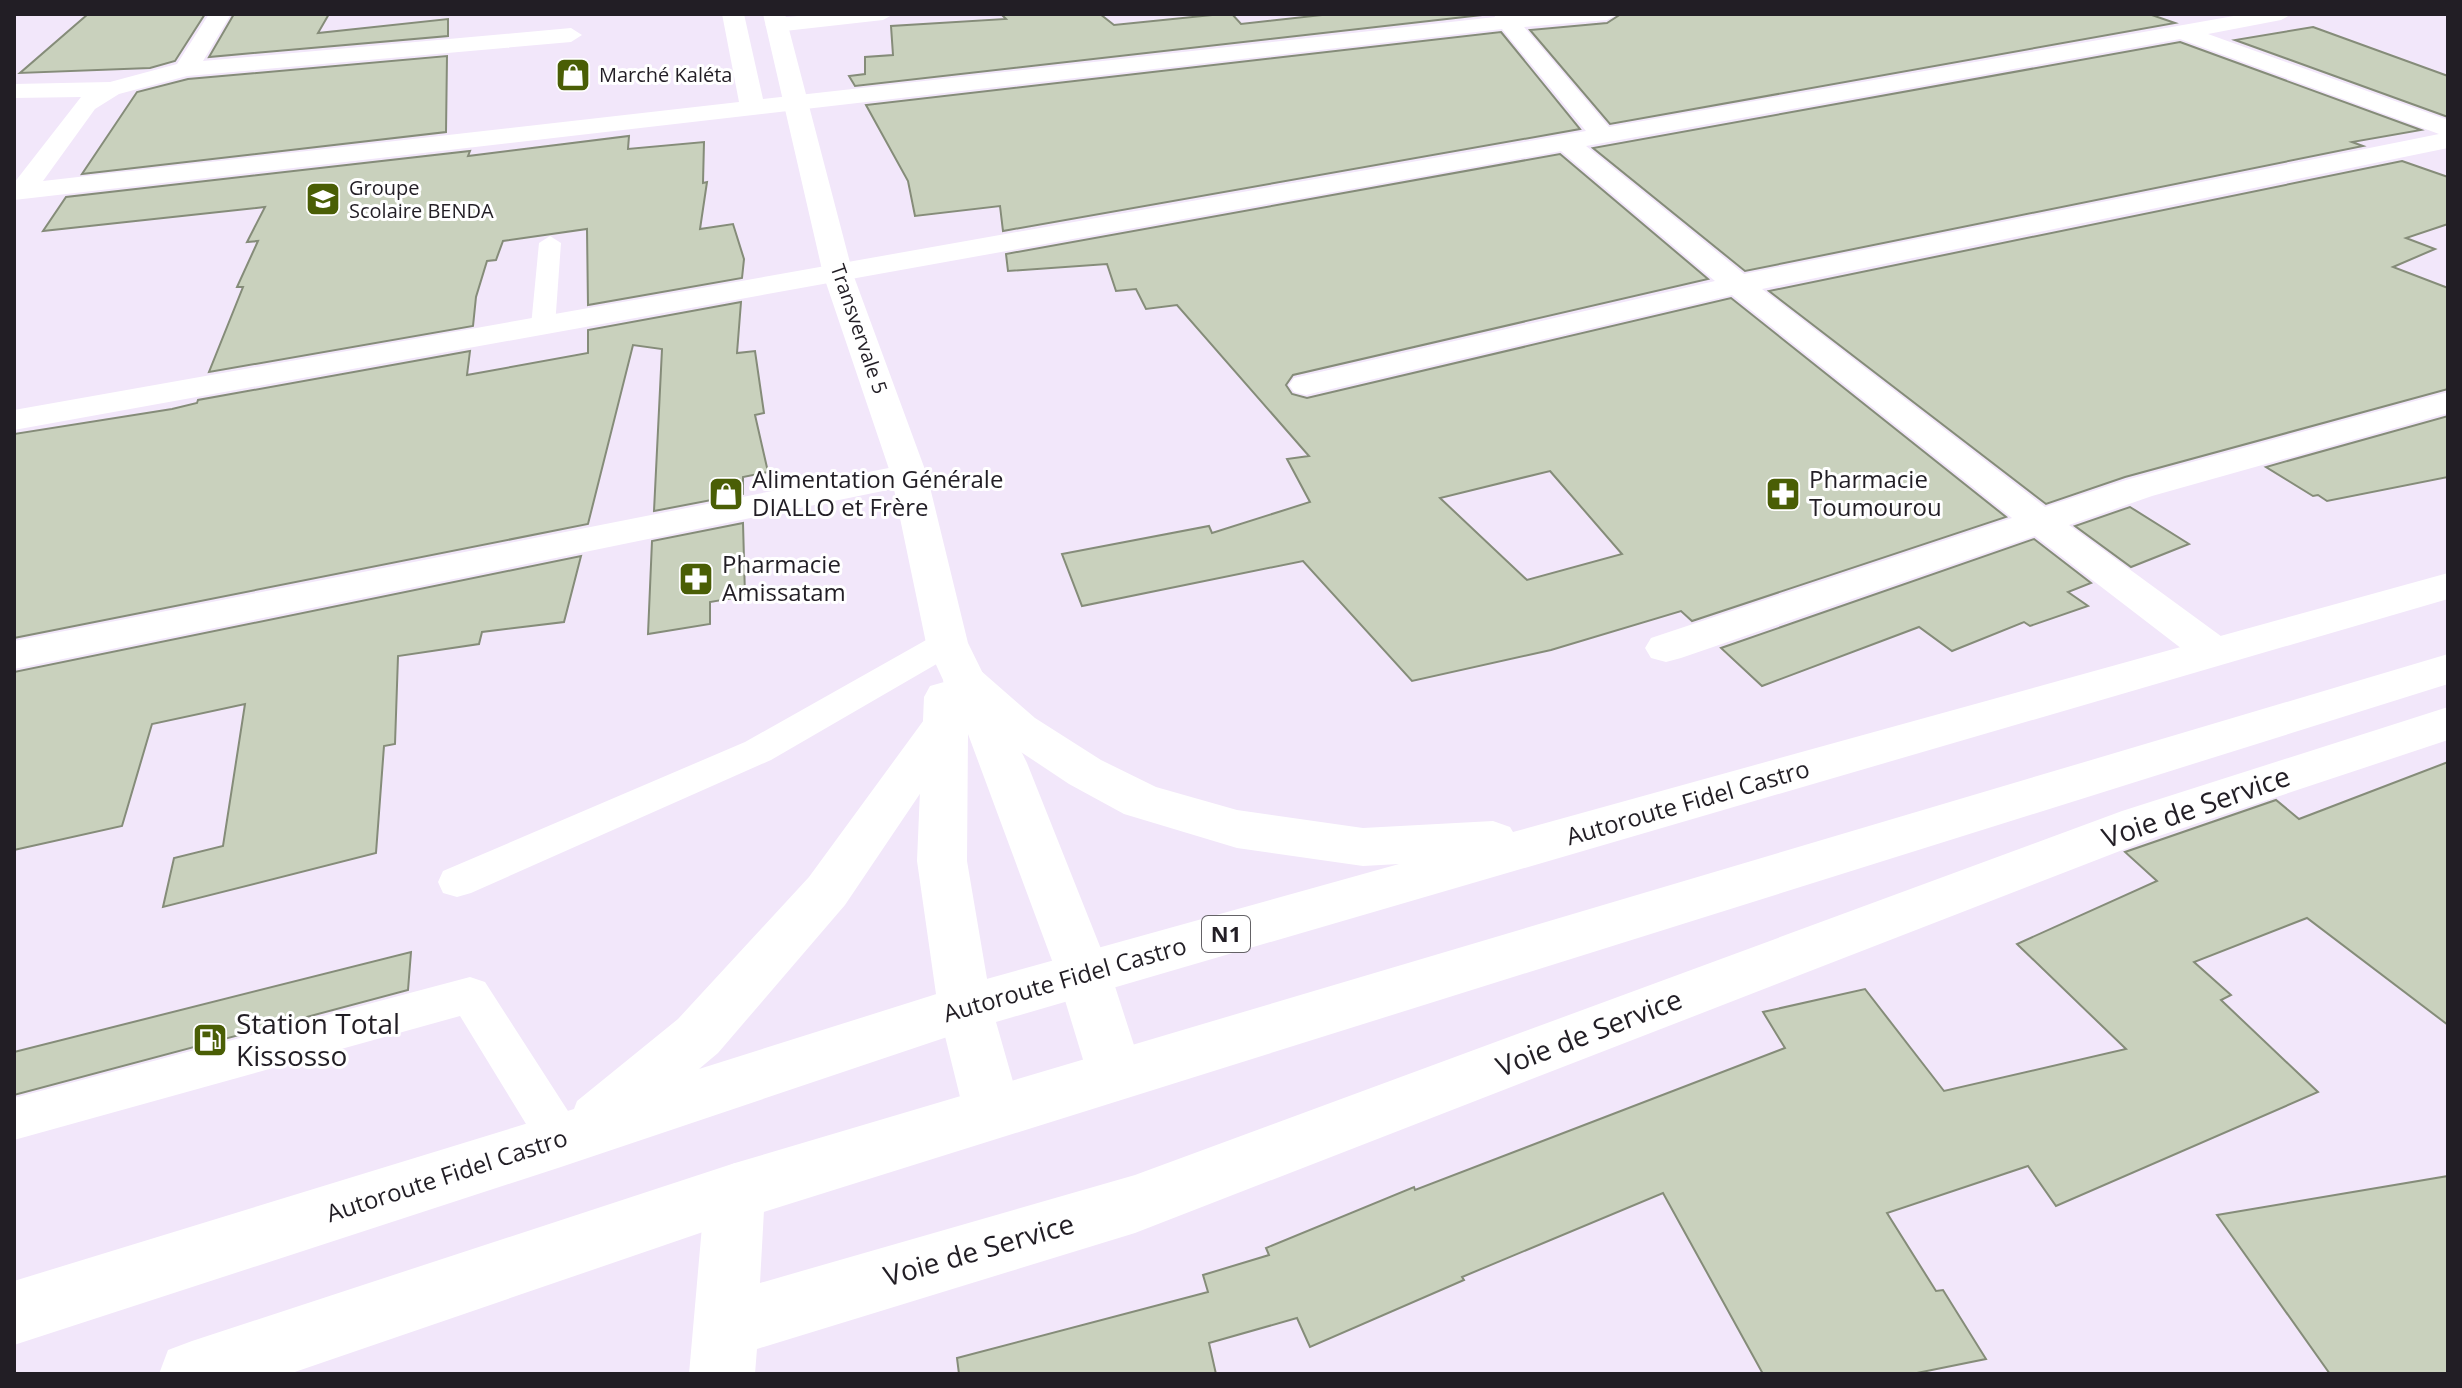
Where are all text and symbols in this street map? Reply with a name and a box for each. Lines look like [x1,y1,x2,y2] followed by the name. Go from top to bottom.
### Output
[554,56,592,94] shop icon: Marché Kaléta
[599,61,732,88] place label: Marché Kaléta
[349,174,494,224] place label: Groupe Scolaire BENDA
[304,180,342,218] school or university icon: Groupe Scolaire BENDA
[825,260,894,397] street label: Transvervale 5
[752,462,1003,523] place label: Alimentation Générale DIALLO et Frère
[1809,462,1942,523] place label: Pharmacie Toumourou
[707,475,745,513] shop icon: Alimentation Générale DIALLO et Frère
[1764,475,1802,513] pharmacy icon: Pharmacie Toumourou
[722,547,846,608] place label: Pharmacie Amissatam
[677,560,715,598] pharmacy icon: Pharmacie Amissatam
[1562,751,1813,852] street label: Autoroute Fidel Castro
[2097,756,2295,856] street label: Voie de Service
[1202,916,1250,952] road number: N1
[939,928,1190,1029] street label: Autoroute Fidel Castro
[1490,979,1687,1085] street label: Voie de Service
[236,1004,400,1074] place label: Station Total Kissosso
[191,1021,229,1059] fuel station icon: Station Total Kissosso
[322,1120,571,1229] street label: Autoroute Fidel Castro
[879,1204,1078,1294] street label: Voie de Service

